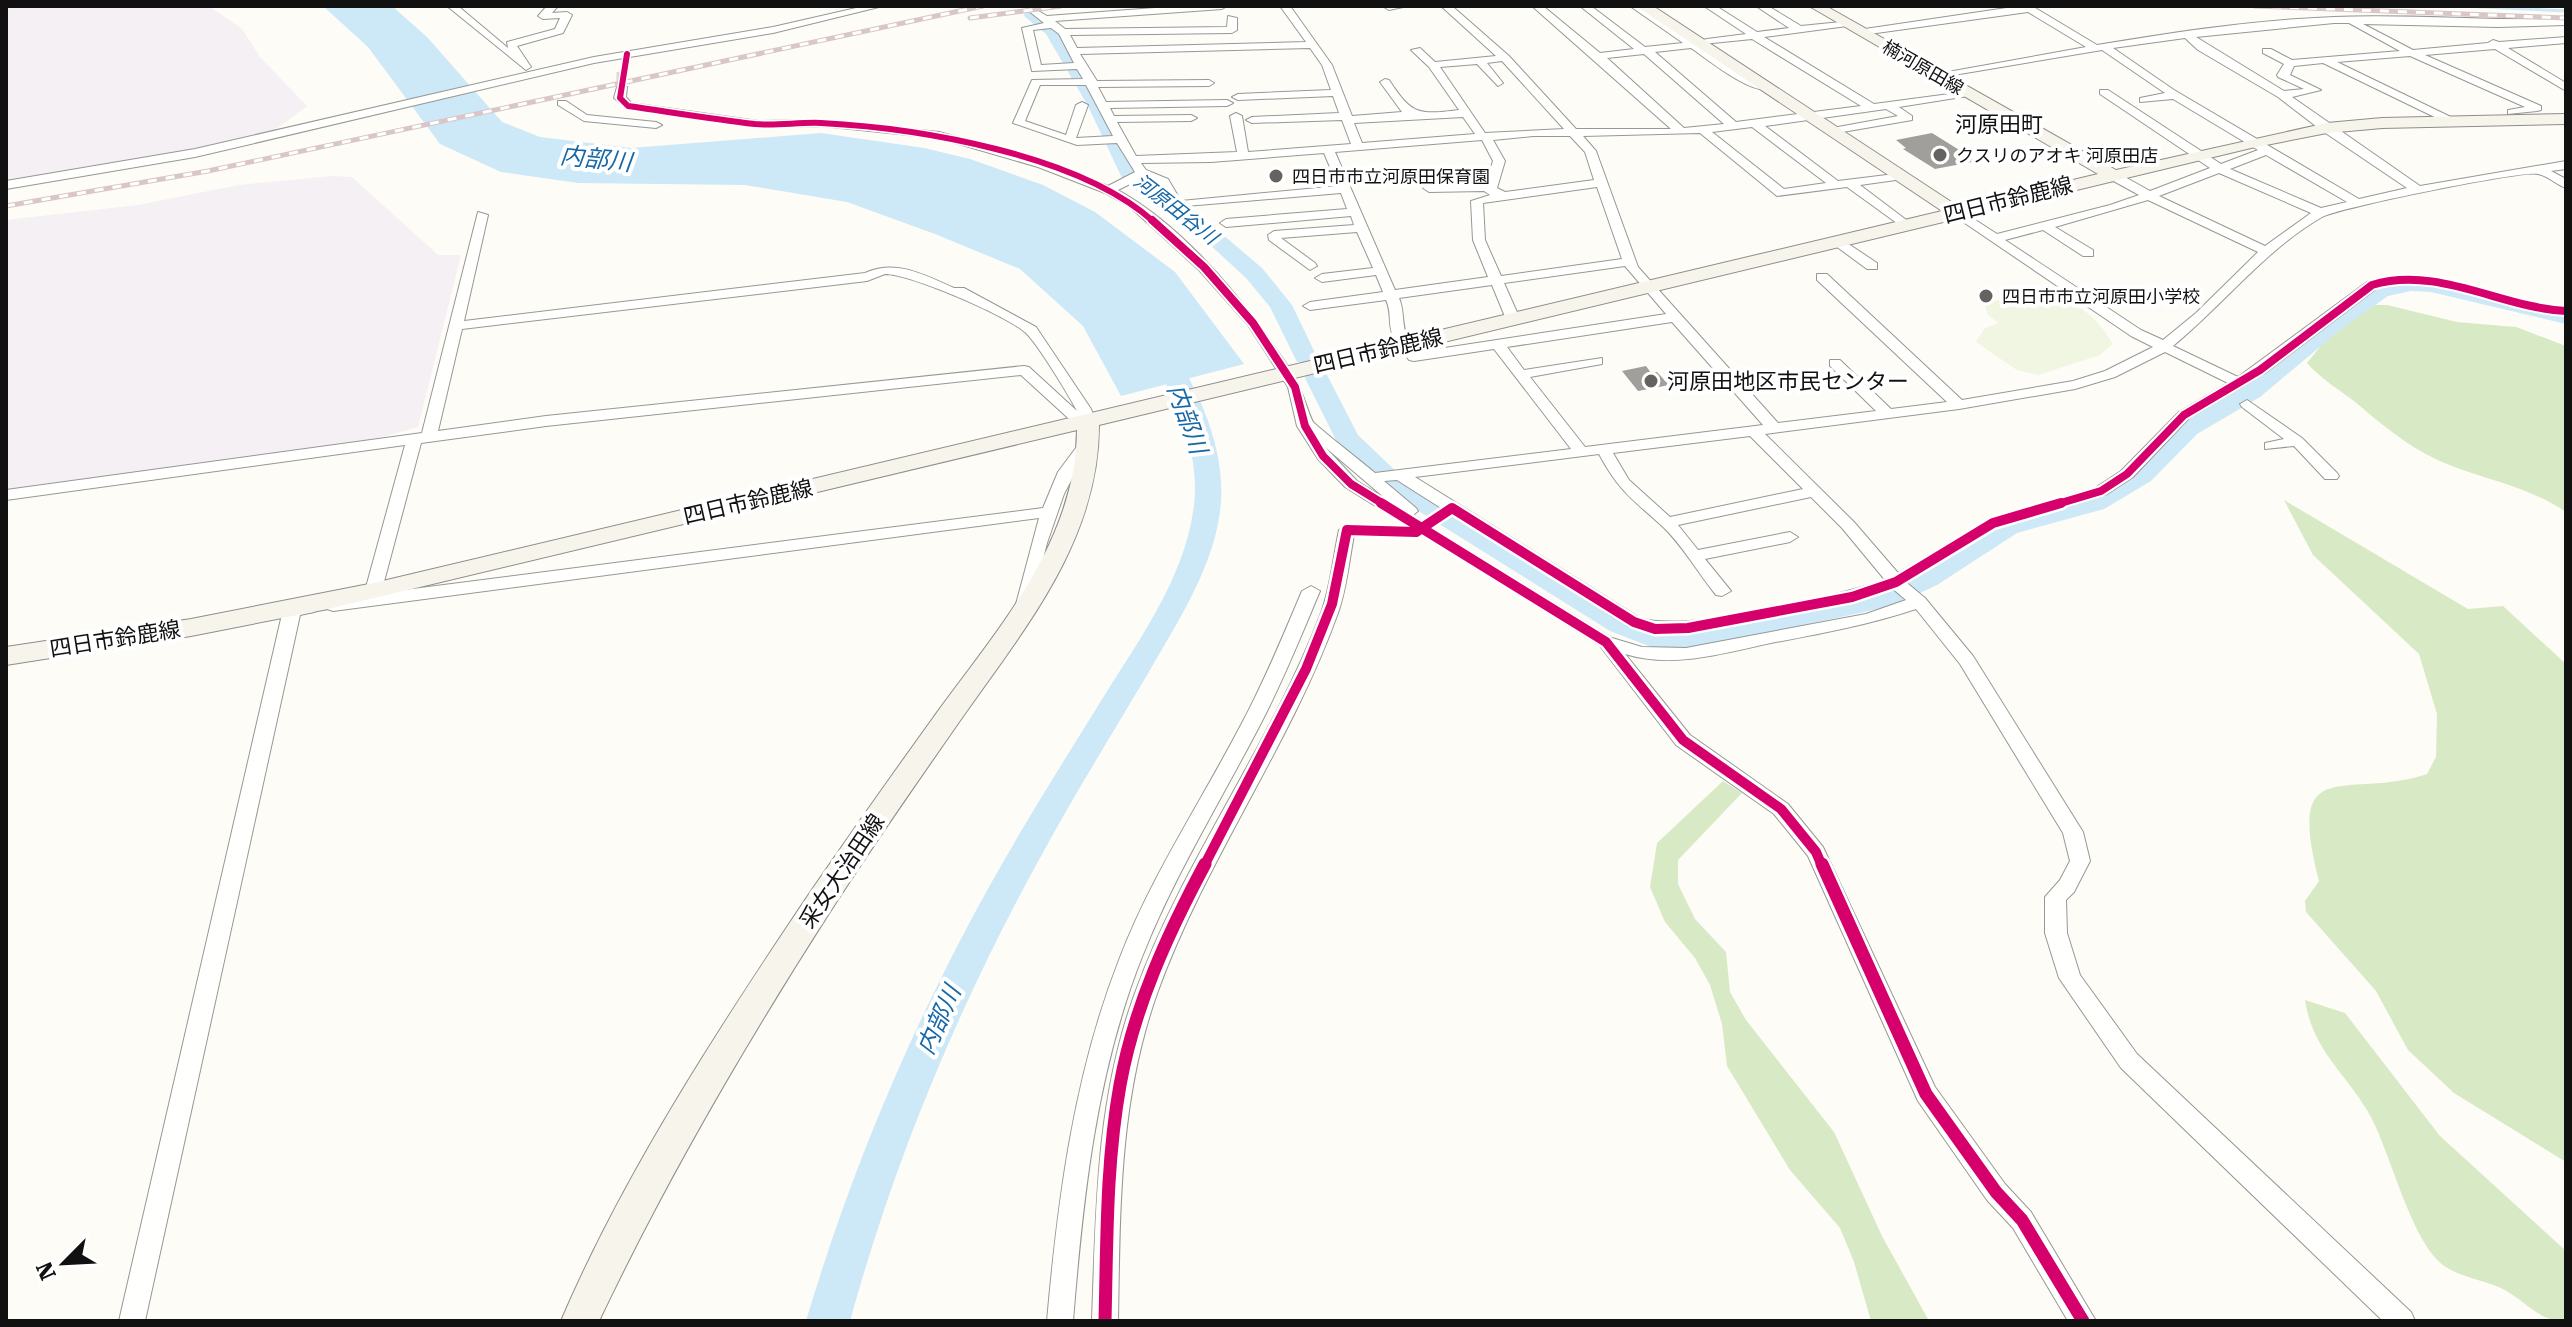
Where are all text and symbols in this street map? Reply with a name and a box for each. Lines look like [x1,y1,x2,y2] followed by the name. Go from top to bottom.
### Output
[1879,35,1967,99] street label: 楠河原田線
[1955,112,2043,137] district label: 河原田町
[559,141,636,177] water label: 内部川
[1956,145,2158,166] place label: クスリのアオキ 河原田店
[1931,146,1949,164] marker: クスリのアオキ 河原田店
[1292,166,1490,187] place label: 四日市市立河原田保育園
[1267,167,1285,185] marker: 四日市市立河原田保育園
[1129,169,1224,250] water label: 河原田谷川
[1941,172,2075,228] street label: 四日市鈴鹿線
[2002,286,2200,307] place label: 四日市市立河原田小学校
[1977,287,1995,305] marker: 四日市市立河原田小学校
[1311,324,1445,378] street label: 四日市鈴鹿線
[1667,369,1909,394] place label: 河原田地区市民センター
[1642,372,1660,390] marker: 河原田地区市民センター
[1162,380,1213,460] water label: 内部川
[681,475,815,529] street label: 四日市鈴鹿線
[48,616,182,662] street label: 四日市鈴鹿線
[795,809,889,933] street label: 采女大治田線
[912,979,968,1059] water label: 内部川
[24,1223,104,1303] north arrow
[31,1258,61,1284] text: N

